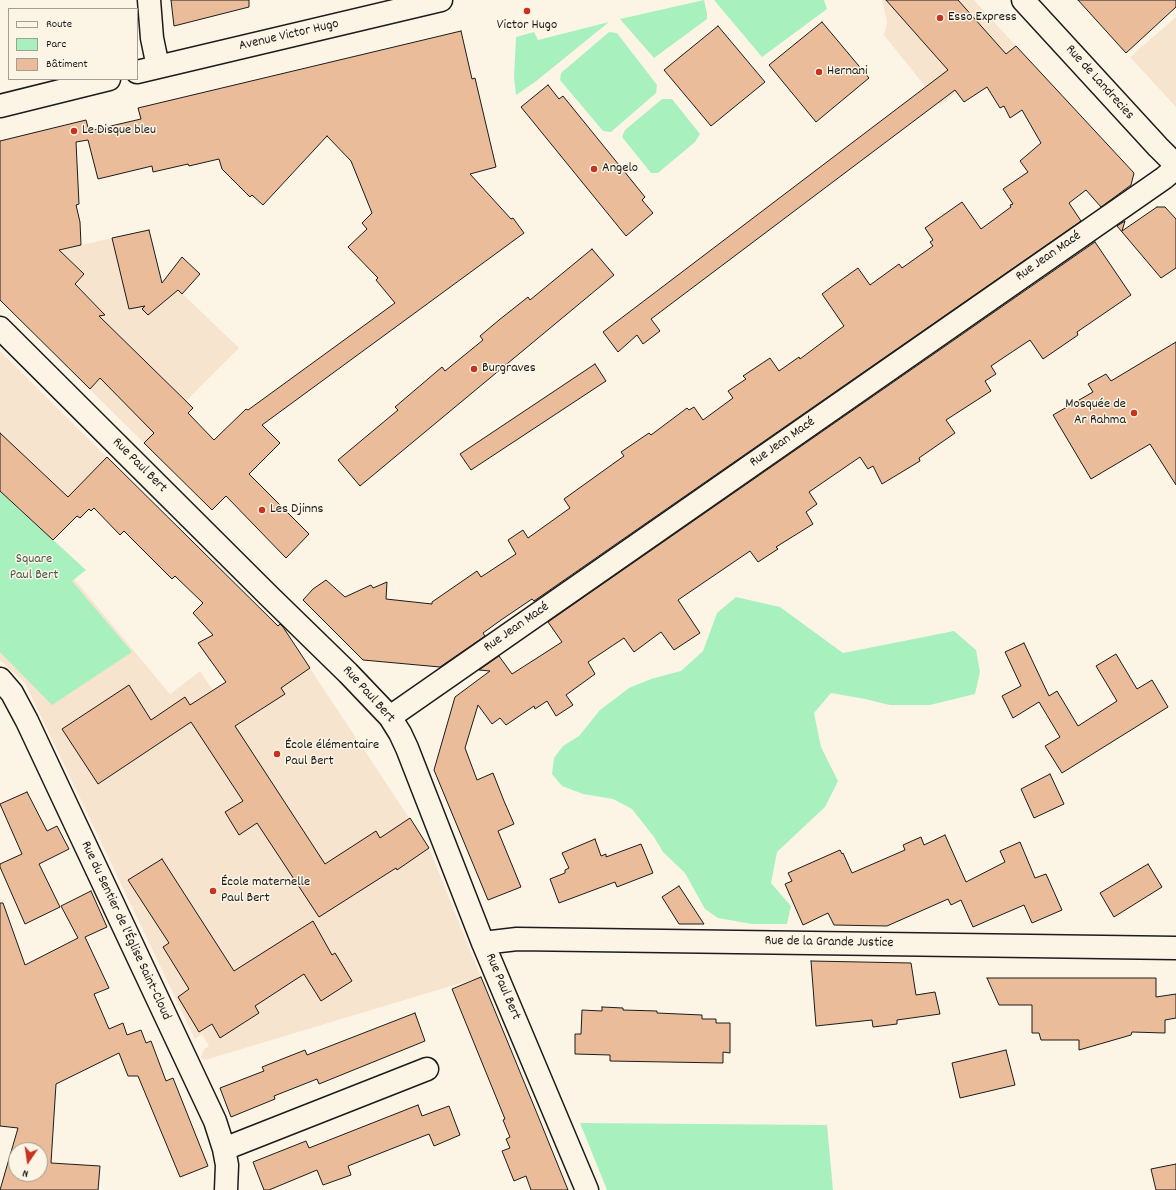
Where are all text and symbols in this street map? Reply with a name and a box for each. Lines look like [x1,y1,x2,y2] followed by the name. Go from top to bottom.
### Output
[522,6,532,16] marker: Victor Hugo
[8,8,138,80] legend
[948,10,1017,26] place label: Esso Express
[935,13,945,23] marker: Esso Express
[46,16,72,33] text: Route
[238,16,340,56] street label: Avenue Victor Hugo
[497,18,557,34] place label: Victor Hugo
[46,36,66,53] text: Parc
[1061,42,1137,124] street label: Rue de Landrecies
[46,56,88,73] text: Bâtiment
[827,64,868,80] place label: Hernani
[814,67,824,77] marker: Hernani
[82,123,156,139] place label: Le Disque bleu
[69,126,79,136] marker: Le Disque bleu
[602,161,638,177] place label: Angelo
[589,164,599,174] marker: Angelo
[1013,228,1085,286] street label: Rue Jean Macé
[482,361,536,377] place label: Burgraves
[469,364,479,374] marker: Burgraves
[1065,397,1126,430] place label: Mosquée de Ar Rahma
[1129,408,1139,418] marker: Mosquée de Ar Rahma
[747,414,819,472] street label: Rue Jean Macé
[108,435,170,497] street label: Rue Paul Bert
[270,502,323,518] place label: Les Djinns
[257,505,267,515] marker: Les Djinns
[10,552,58,584] park label: Square Paul Bert
[481,599,553,657] street label: Rue Jean Macé
[338,663,398,727] street label: Rue Paul Bert
[285,738,379,770] place label: École élémentaire Paul Bert
[272,749,282,759] marker: École élémentaire Paul Bert
[76,839,174,1023] street label: Rue du Sentier de l'Église Saint-Cloud
[221,875,310,908] place label: École maternelle Paul Bert
[208,886,218,896] marker: École maternelle Paul Bert
[764,933,894,953] street label: Rue de la Grande Justice
[480,951,524,1023] street label: Rue Paul Bert
[8,1142,48,1182] north arrow
[21,1164,30,1181] text: N

